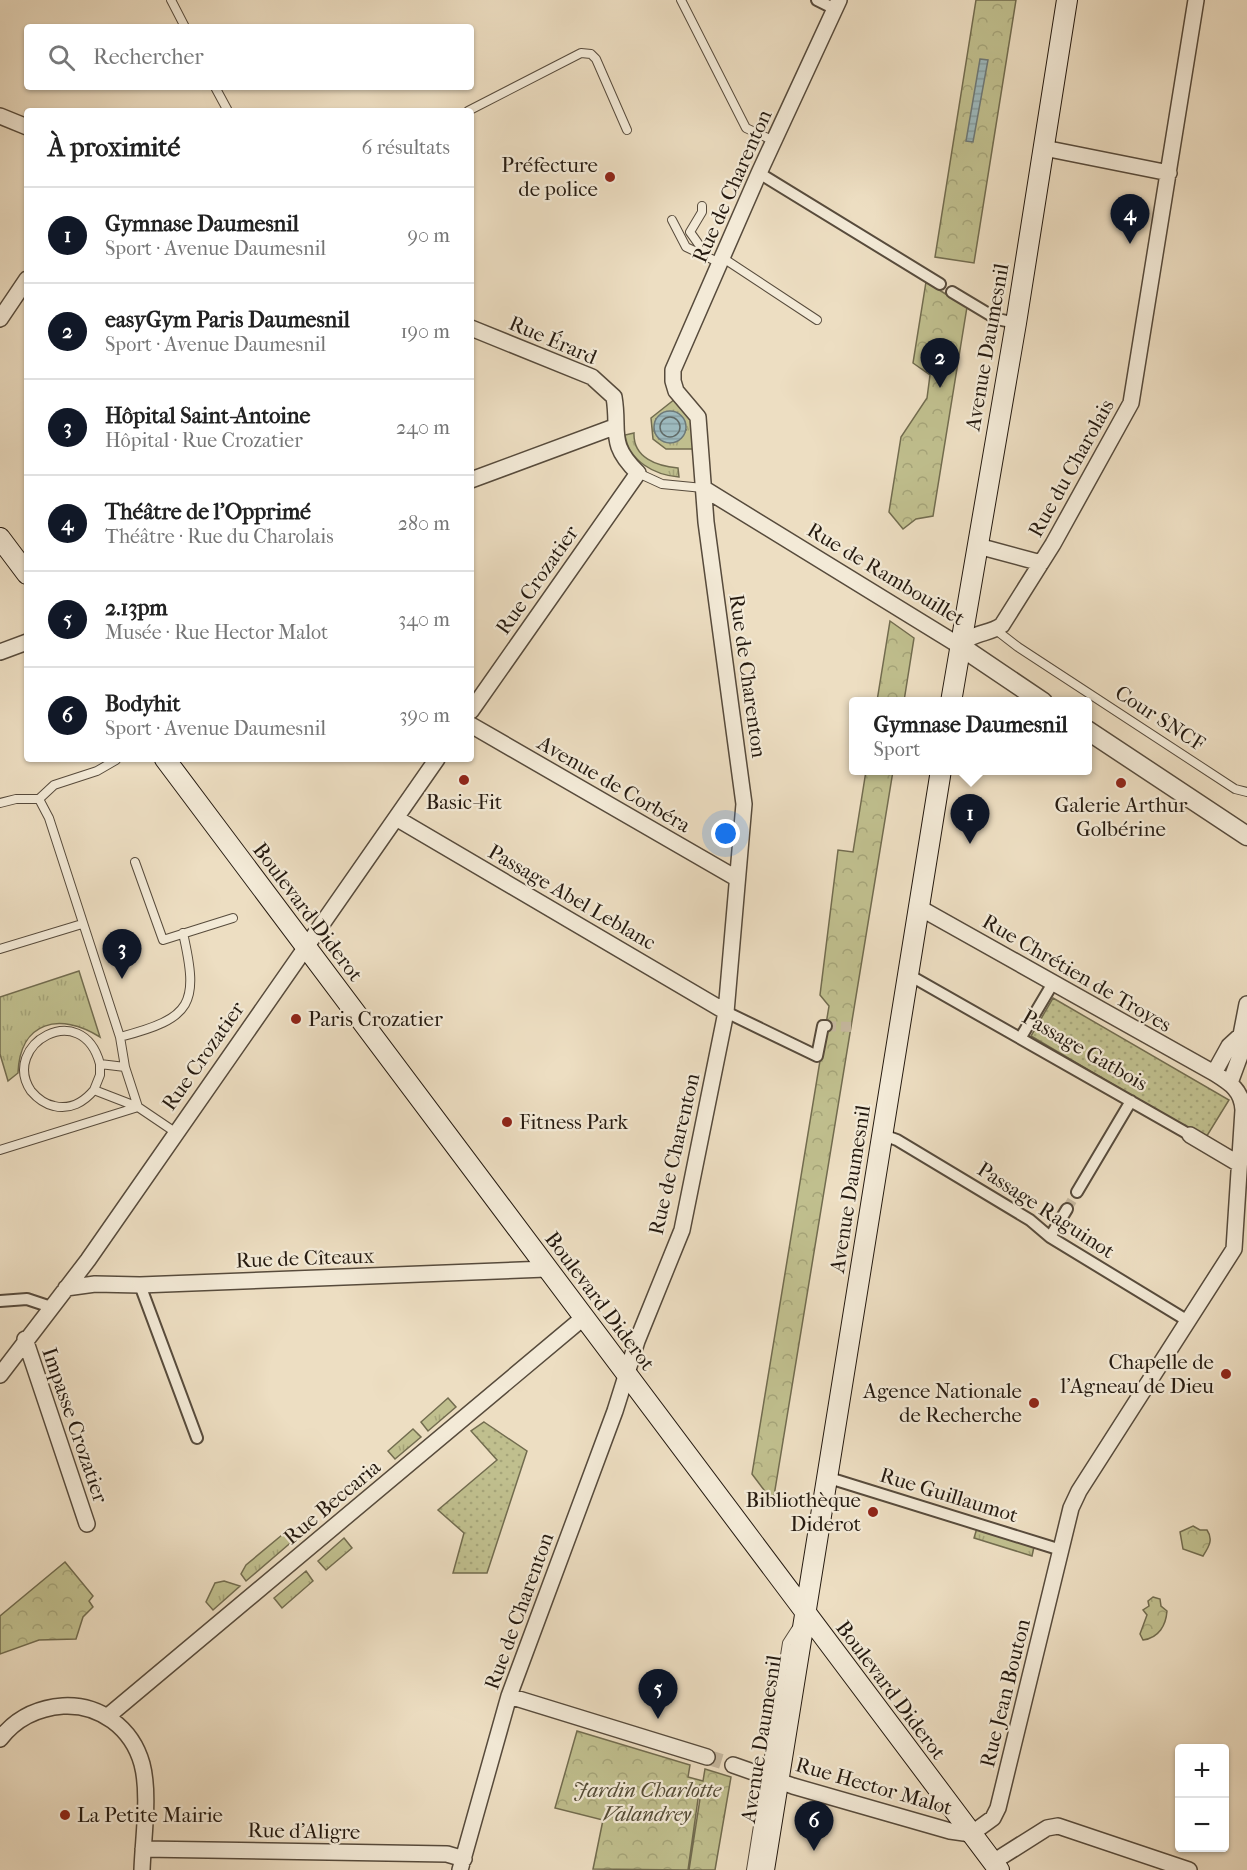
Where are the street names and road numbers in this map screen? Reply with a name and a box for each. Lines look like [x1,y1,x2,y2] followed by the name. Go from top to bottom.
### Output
[687,106,777,266] street label: Rue de Charenton
[960,261,1014,434] street label: Avenue Daumesnil
[505,311,601,369] street label: Rue Érard
[1023,395,1119,541] street label: Rue du Charolais
[803,518,970,631] street label: Rue de Rambouillet
[491,521,583,639] street label: Rue Crozatier
[725,593,771,759] street label: Rue de Charenton
[1111,680,1209,756] street label: Cour SNCF
[533,730,695,838] street label: Avenue de Corbéra
[248,838,368,986] street label: Boulevard Diderot
[484,839,660,955] street label: Passage Abel Leblanc
[978,909,1176,1037] street label: Rue Chrétien de Troyes
[157,997,249,1115] street label: Rue Crozatier
[1018,1004,1152,1096] street label: Passage Gatbois
[644,1071,704,1237] street label: Rue de Charenton
[825,1103,875,1276] street label: Avenue Daumesnil
[973,1157,1119,1264] street label: Passage Raguinot
[540,1227,660,1375] street label: Boulevard Diderot
[235,1244,375,1272] street label: Rue de Cîteaux
[37,1344,113,1506] street label: Impasse Crozatier
[279,1454,385,1549] street label: Rue Beccaria
[877,1463,1021,1528] street label: Rue Guillaumot
[480,1529,558,1693] street label: Rue de Charenton
[831,1616,951,1764] street label: Boulevard Diderot
[975,1616,1035,1770] street label: Rue Jean Bouton
[736,1653,786,1826] street label: Avenue Daumesnil
[793,1752,955,1820] street label: Rue Hector Malot
[247,1818,361,1844] street label: Rue d'Aligre

